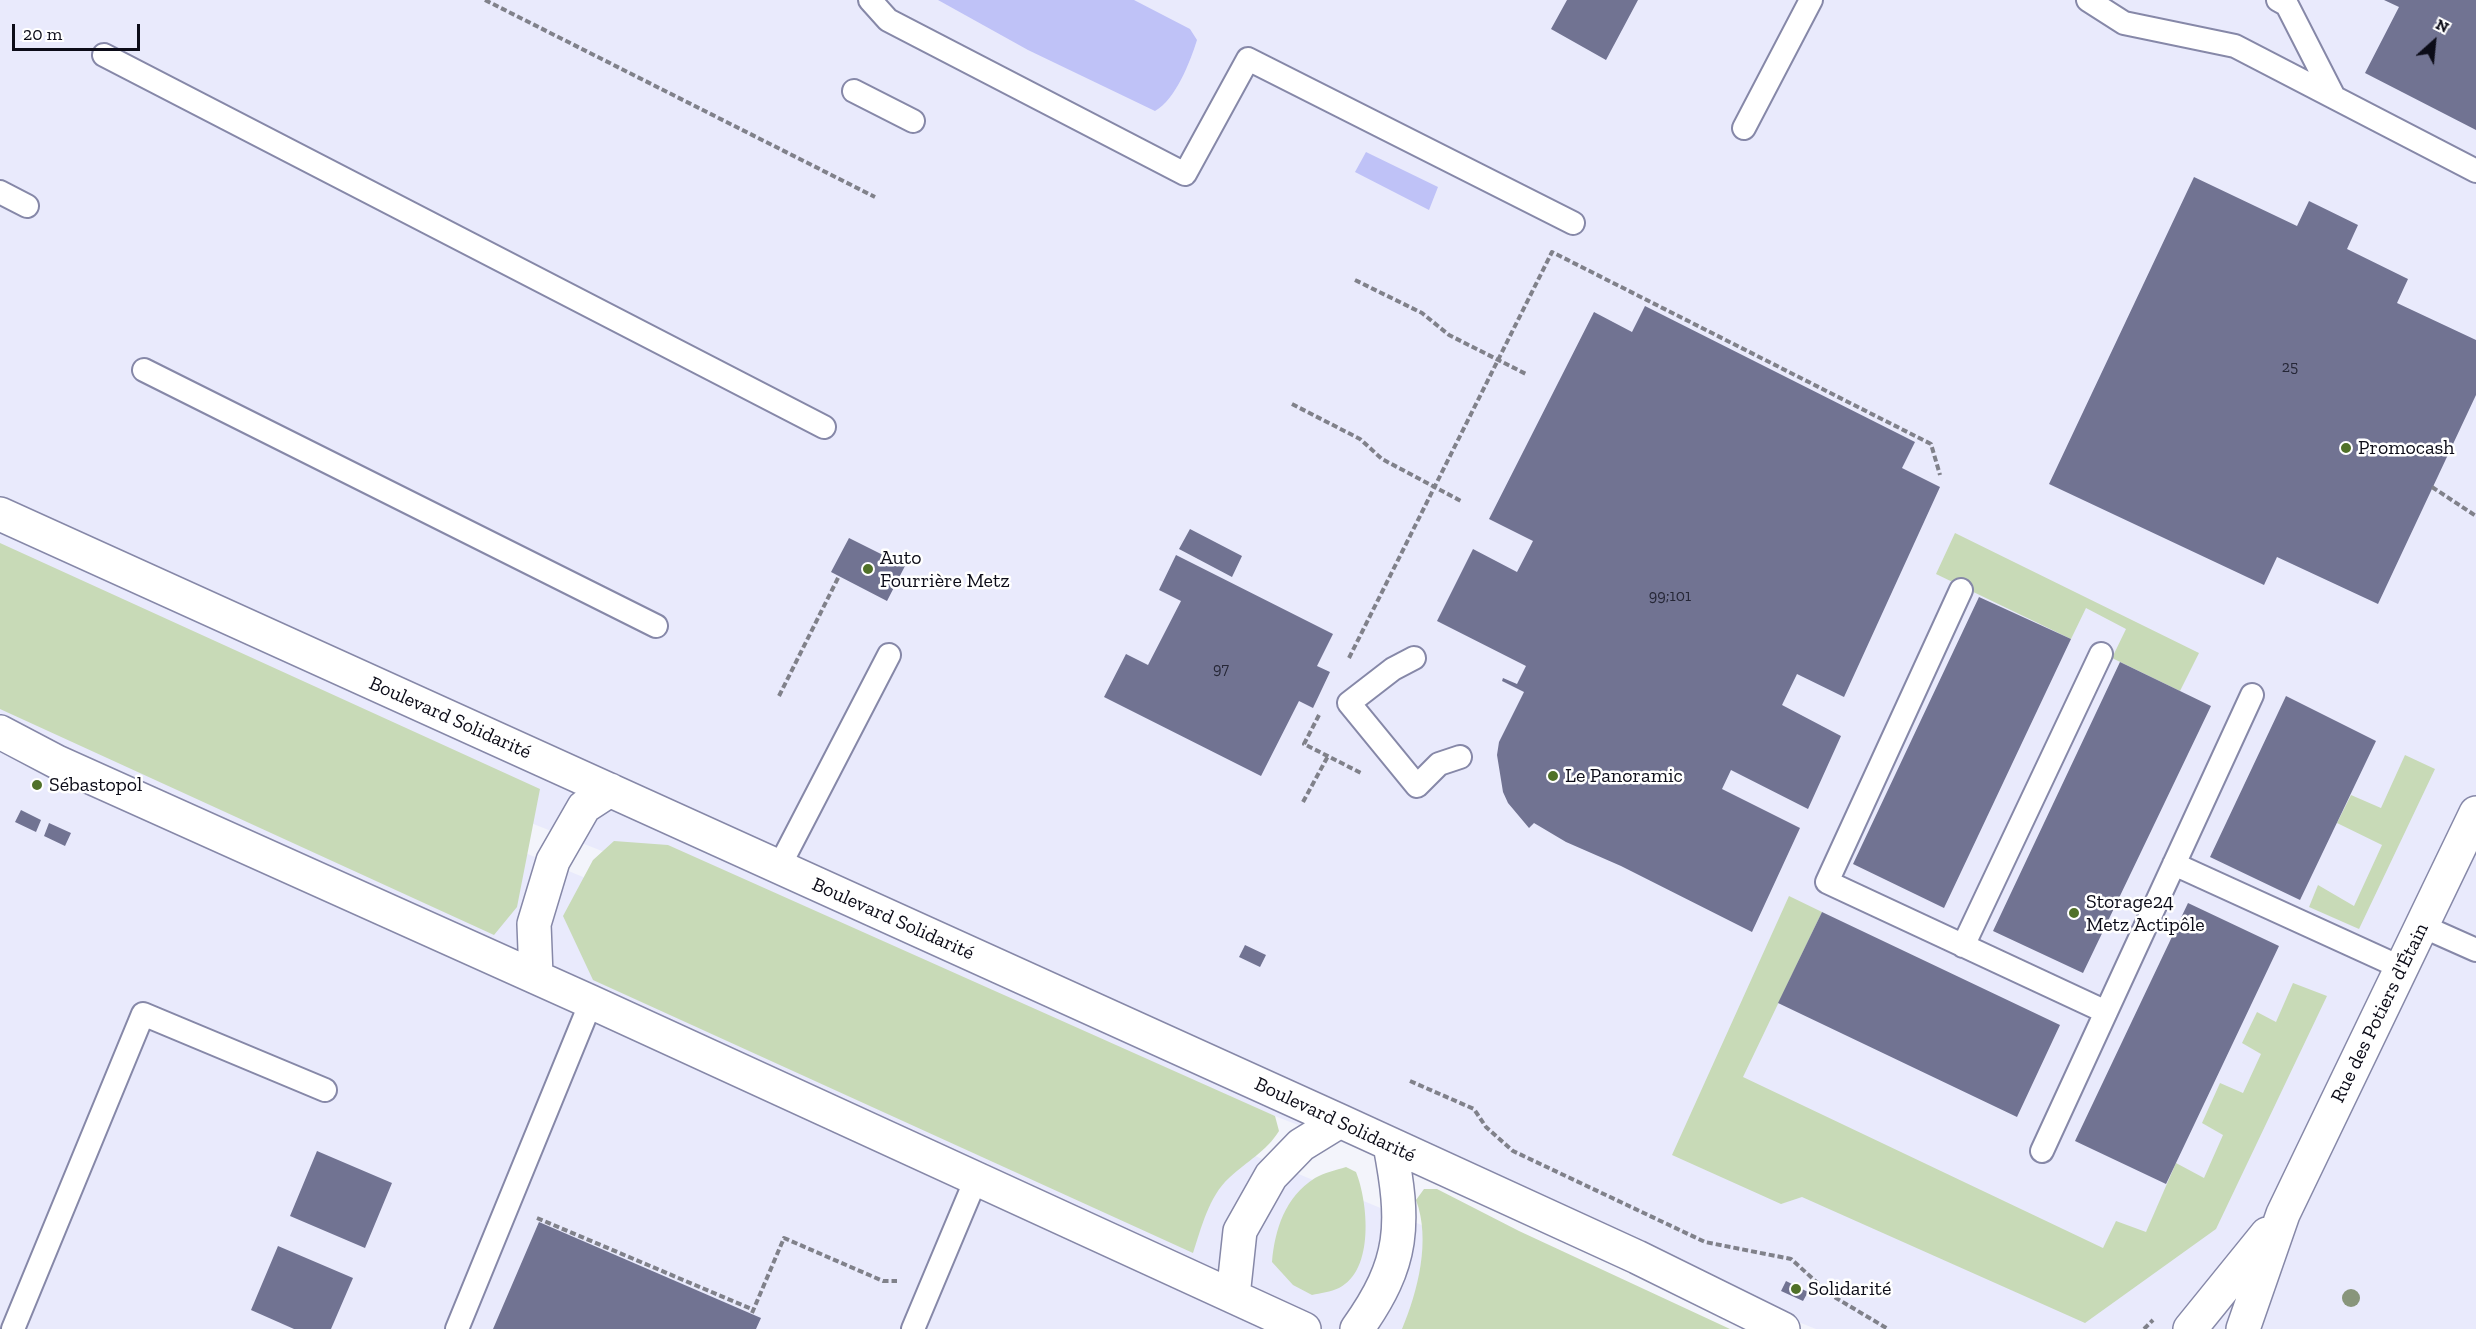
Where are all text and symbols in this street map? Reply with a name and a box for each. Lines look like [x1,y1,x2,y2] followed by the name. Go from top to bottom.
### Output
[15,12,142,50] scale bar
[2404,12,2464,72] north arrow
[2433,14,2452,37] text: N
[23,23,62,45] text: 20 m
[2282,357,2298,377] house number: 25
[2358,436,2455,460] place label: Promocash
[2339,441,2353,455] marker: Promocash
[880,546,1010,593] place label: Auto Fourrière Metz
[861,562,875,576] marker: Auto Fourrière Metz
[1649,586,1691,606] house number: 99;101
[1213,659,1229,679] house number: 97
[365,671,535,765] street label: Boulevard Solidarité
[1565,764,1683,788] place label: Le Panoramic
[1546,769,1560,783] marker: Le Panoramic
[49,773,142,797] place label: Sébastopol
[30,778,44,792] marker: Sébastopol
[808,872,978,966] street label: Boulevard Solidarité
[2086,890,2205,937] place label: Storage24 Metz Actipôle
[2067,906,2081,920] marker: Storage24 Metz Actipôle
[2326,919,2434,1107] street label: Rue des Potiers d'Étain
[1251,1072,1419,1168] street label: Boulevard Solidarité
[1808,1277,1891,1301] place label: Solidarité
[1789,1282,1803,1296] marker: Solidarité

